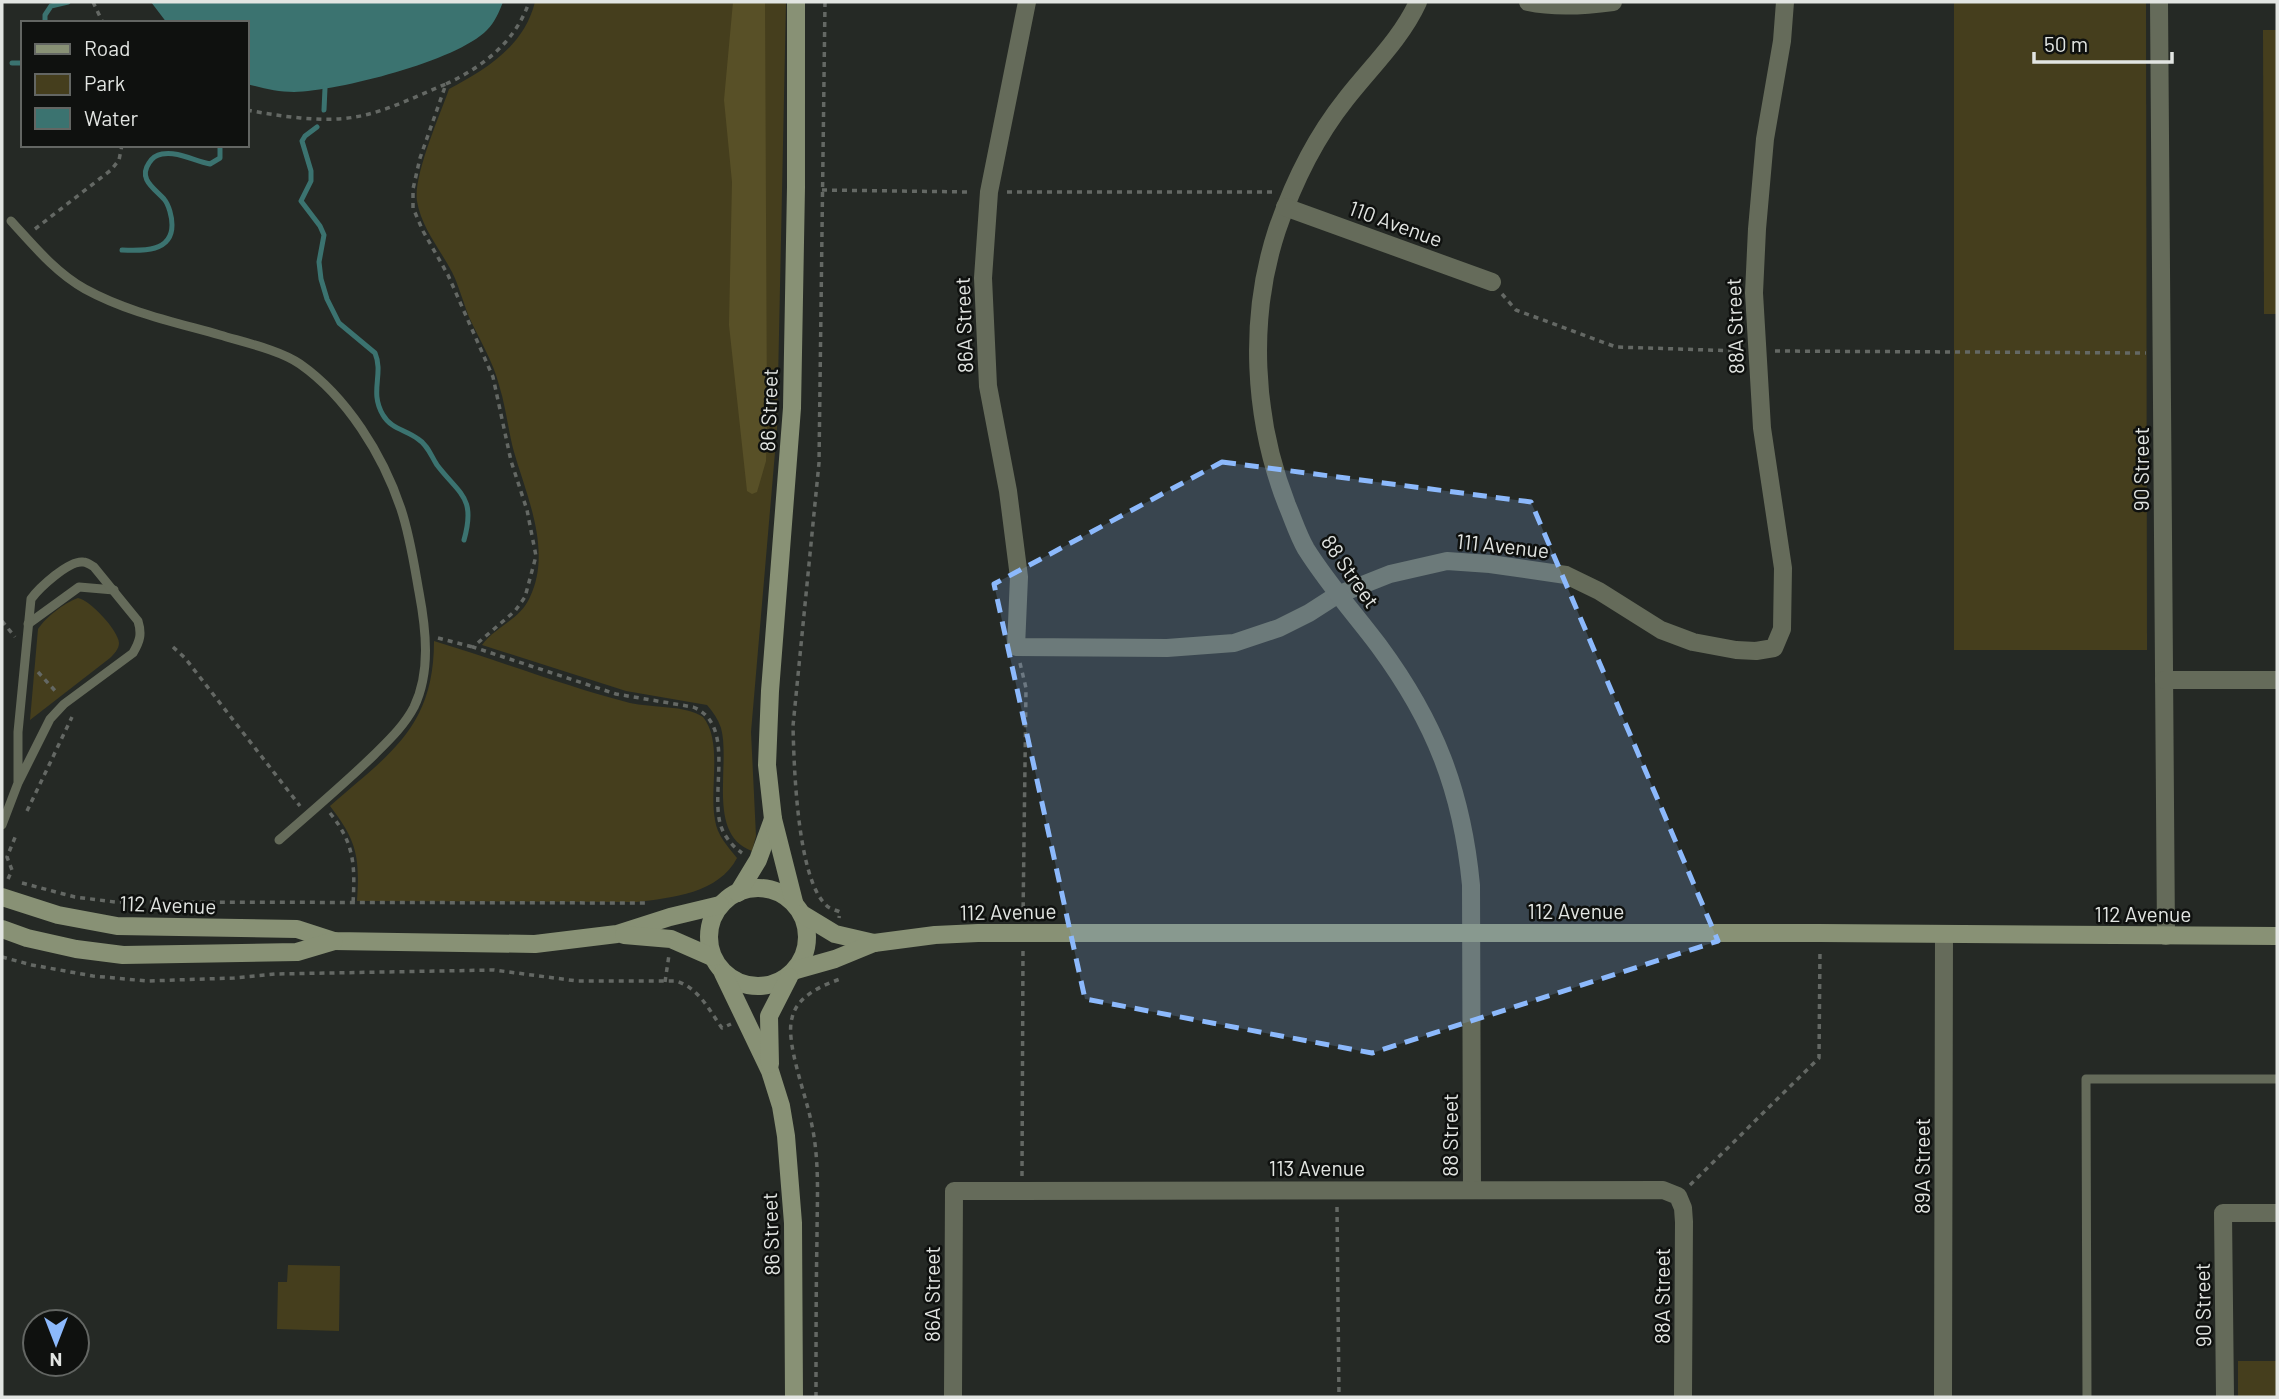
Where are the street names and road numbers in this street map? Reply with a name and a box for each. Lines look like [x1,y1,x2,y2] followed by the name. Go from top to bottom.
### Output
[1346,195,1446,251] street label: 110 Avenue
[949,277,977,373] street label: 86A Street
[1720,278,1748,374] street label: 88A Street
[754,368,782,452] street label: 86 Street
[2128,427,2153,511] street label: 90 Street
[1455,528,1551,562] street label: 111 Avenue
[1317,530,1385,612] street label: 88 Street
[119,890,217,918] street label: 112 Avenue
[959,898,1057,924] street label: 112 Avenue
[1528,898,1624,923] street label: 112 Avenue
[2095,901,2191,926] street label: 112 Avenue
[1437,1093,1462,1177] street label: 88 Street
[1909,1118,1934,1214] street label: 89A Street
[1269,1155,1365,1180] street label: 113 Avenue
[756,1192,784,1276] street label: 86 Street
[919,1246,944,1342] street label: 86A Street
[1649,1248,1674,1344] street label: 88A Street
[2189,1263,2215,1347] street label: 90 Street

